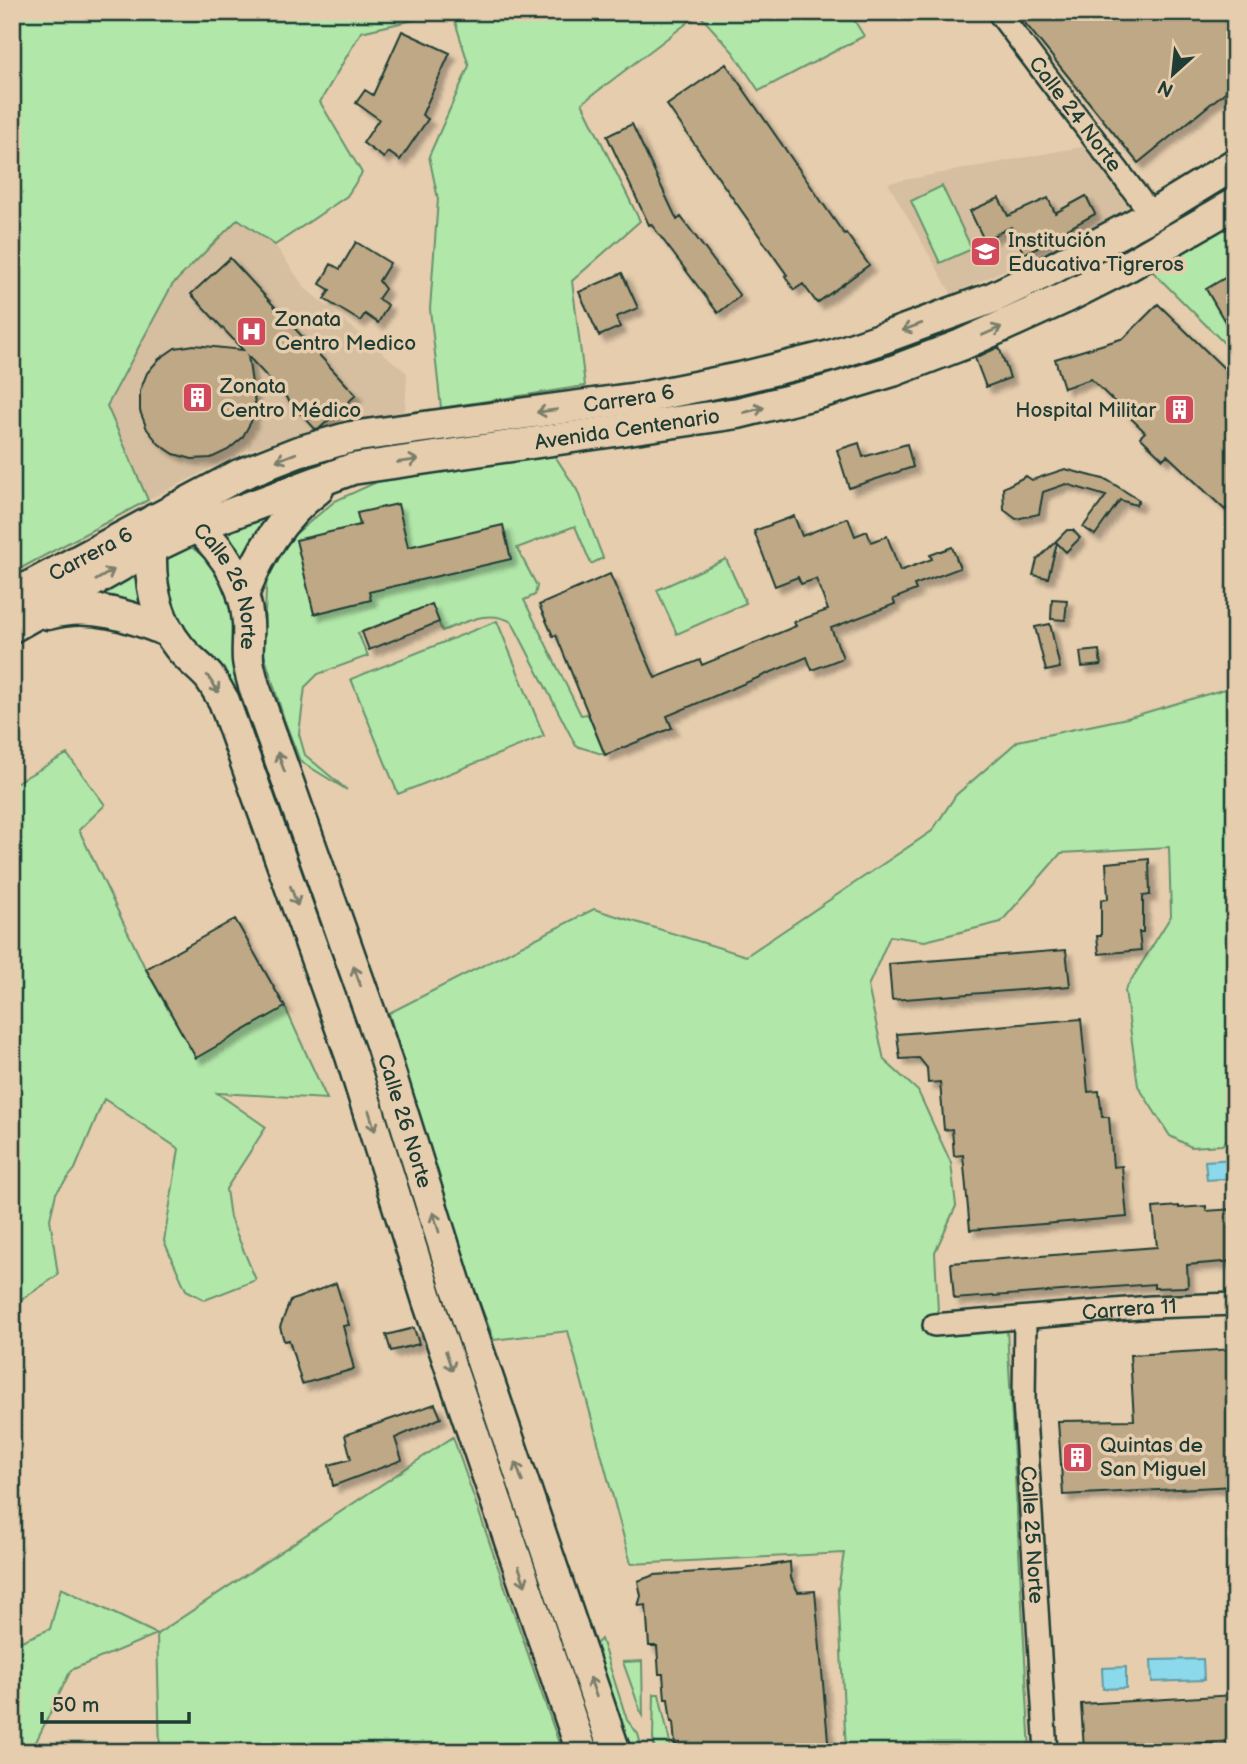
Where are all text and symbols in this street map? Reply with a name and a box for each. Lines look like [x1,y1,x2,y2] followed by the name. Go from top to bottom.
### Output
[1138,38,1208,108] north arrow
[1023,52,1127,177] street label: Calle 24 Norte
[1154,74,1178,101] text: N
[1008,228,1184,277] place label: Institución Educativa Tigreros
[968,235,1002,269] school or university icon: Institución Educativa Tigreros
[274,307,416,356] place label: Zonata Centro Medico
[235,314,269,348] hospital icon: Zonata Centro Medico
[902,322,924,335] one-way arrow
[981,324,1003,337] one-way arrow
[219,374,361,423] place label: Zonata Centro Médico
[582,379,677,418] street label: Carrera 6
[180,381,214,415] building icon: Zonata Centro Médico
[1162,393,1196,427] building icon: Hospital Militar
[1015,398,1156,423] place label: Hospital Militar
[742,402,765,416] one-way arrow
[533,404,721,455] street label: Avenida Centenario
[536,405,559,418] one-way arrow
[276,452,297,464] one-way arrow
[396,454,418,467] one-way arrow
[188,518,260,650] street label: Calle 26 Norte
[44,522,137,587] street label: Carrera 6
[94,568,115,581] one-way arrow
[206,674,220,693] one-way arrow
[274,752,286,774] one-way arrow
[289,885,301,907] one-way arrow
[350,966,362,988] one-way arrow
[372,1051,437,1191] street label: Calle 26 Norte
[366,1110,379,1132] one-way arrow
[429,1212,442,1234] one-way arrow
[1081,1294,1177,1326] street label: Carrera 11
[444,1350,456,1372] one-way arrow
[1100,1433,1206,1482] place label: Quintas de San Miguel
[1060,1440,1094,1474] building icon: Quintas de San Miguel
[512,1461,525,1483] one-way arrow
[1015,1465,1049,1604] street label: Calle 25 Norte
[517,1565,529,1587] one-way arrow
[586,1677,598,1699] one-way arrow
[42,1680,189,1724] scale bar
[52,1693,99,1718] text: 50 m

